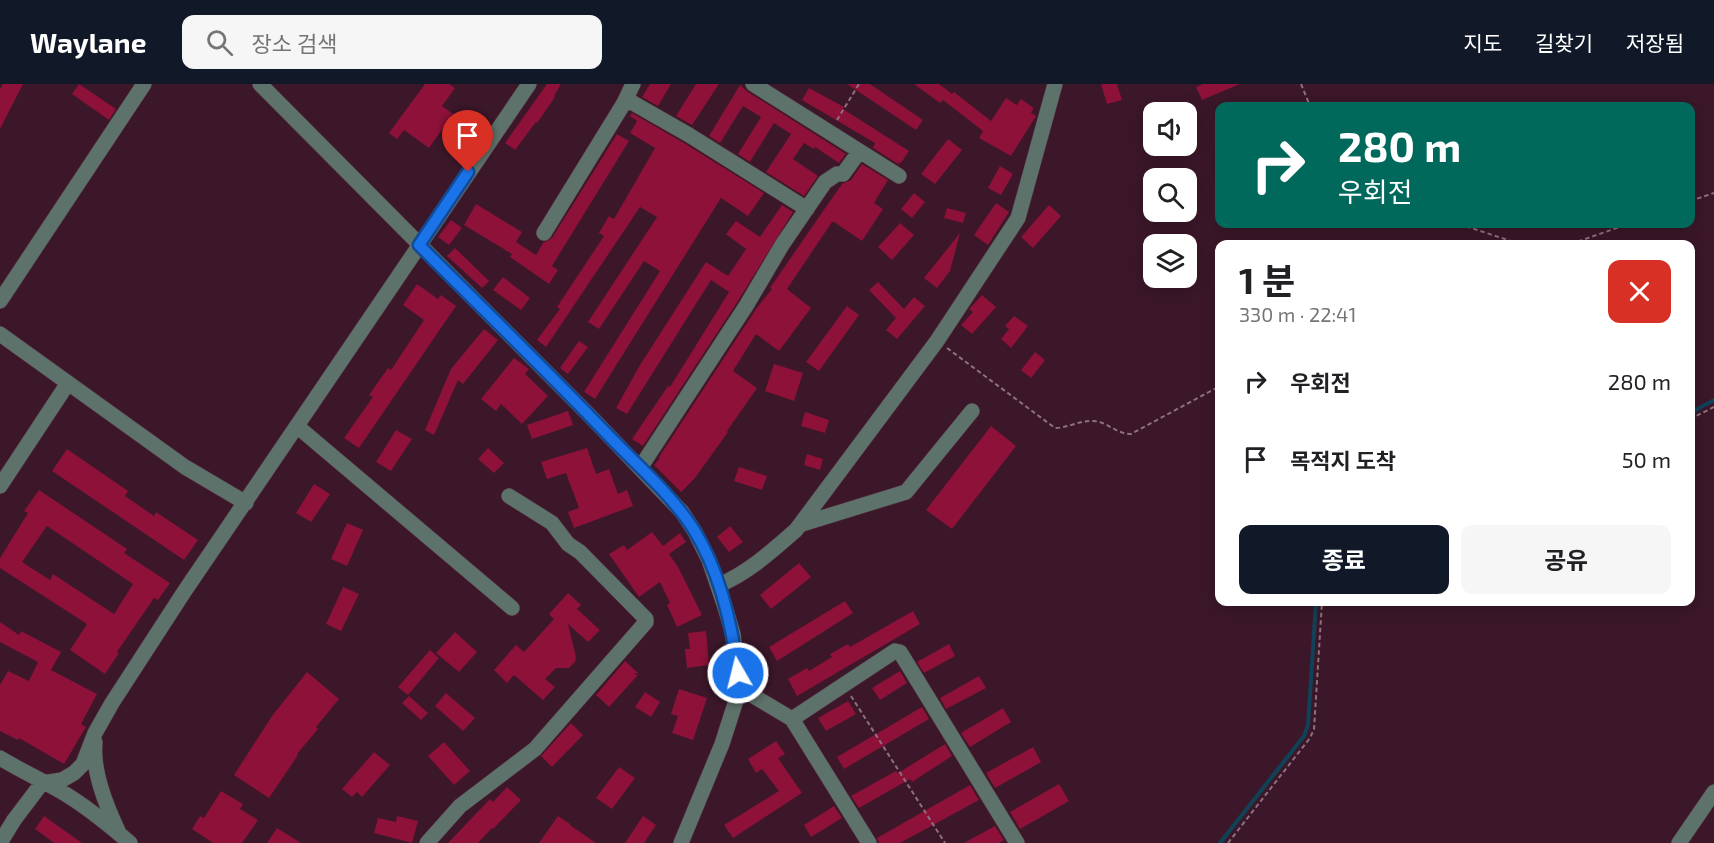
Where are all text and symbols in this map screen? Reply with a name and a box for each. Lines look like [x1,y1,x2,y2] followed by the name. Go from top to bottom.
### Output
[182,15,602,69] search box
[30,25,146,59] text: Waylane
[203,26,236,59] icon: search
[251,30,337,56] text: 장소 검색
[1463,30,1502,55] text: 지도
[1535,30,1593,55] text: 길찾기
[1626,30,1684,55] text: 저장됨
[1143,102,1197,288] map controls
[1143,102,1197,156] button: sound
[442,110,493,172] pin
[451,119,484,152] icon: arrive
[1338,120,1461,170] text: 280 m
[1239,126,1317,204] icon: right
[1143,168,1197,222] button: search
[1338,175,1413,207] text: 우회전
[1143,234,1197,288] button: layers
[1239,258,1295,301] text: 1 분
[1608,260,1671,323] button: close
[1239,302,1356,326] text: 330 m · 22:41
[1239,365,1272,398] icon: right
[1608,368,1671,394] text: 280 m
[1290,369,1351,395] text: 우회전
[1239,443,1272,476] icon: arrive
[1622,446,1671,472] text: 50 m
[1290,447,1396,473] text: 목적지 도착
[1239,525,1449,594] button: 종료
[1461,525,1671,594] button: 공유
[706,641,770,705] position arrow

